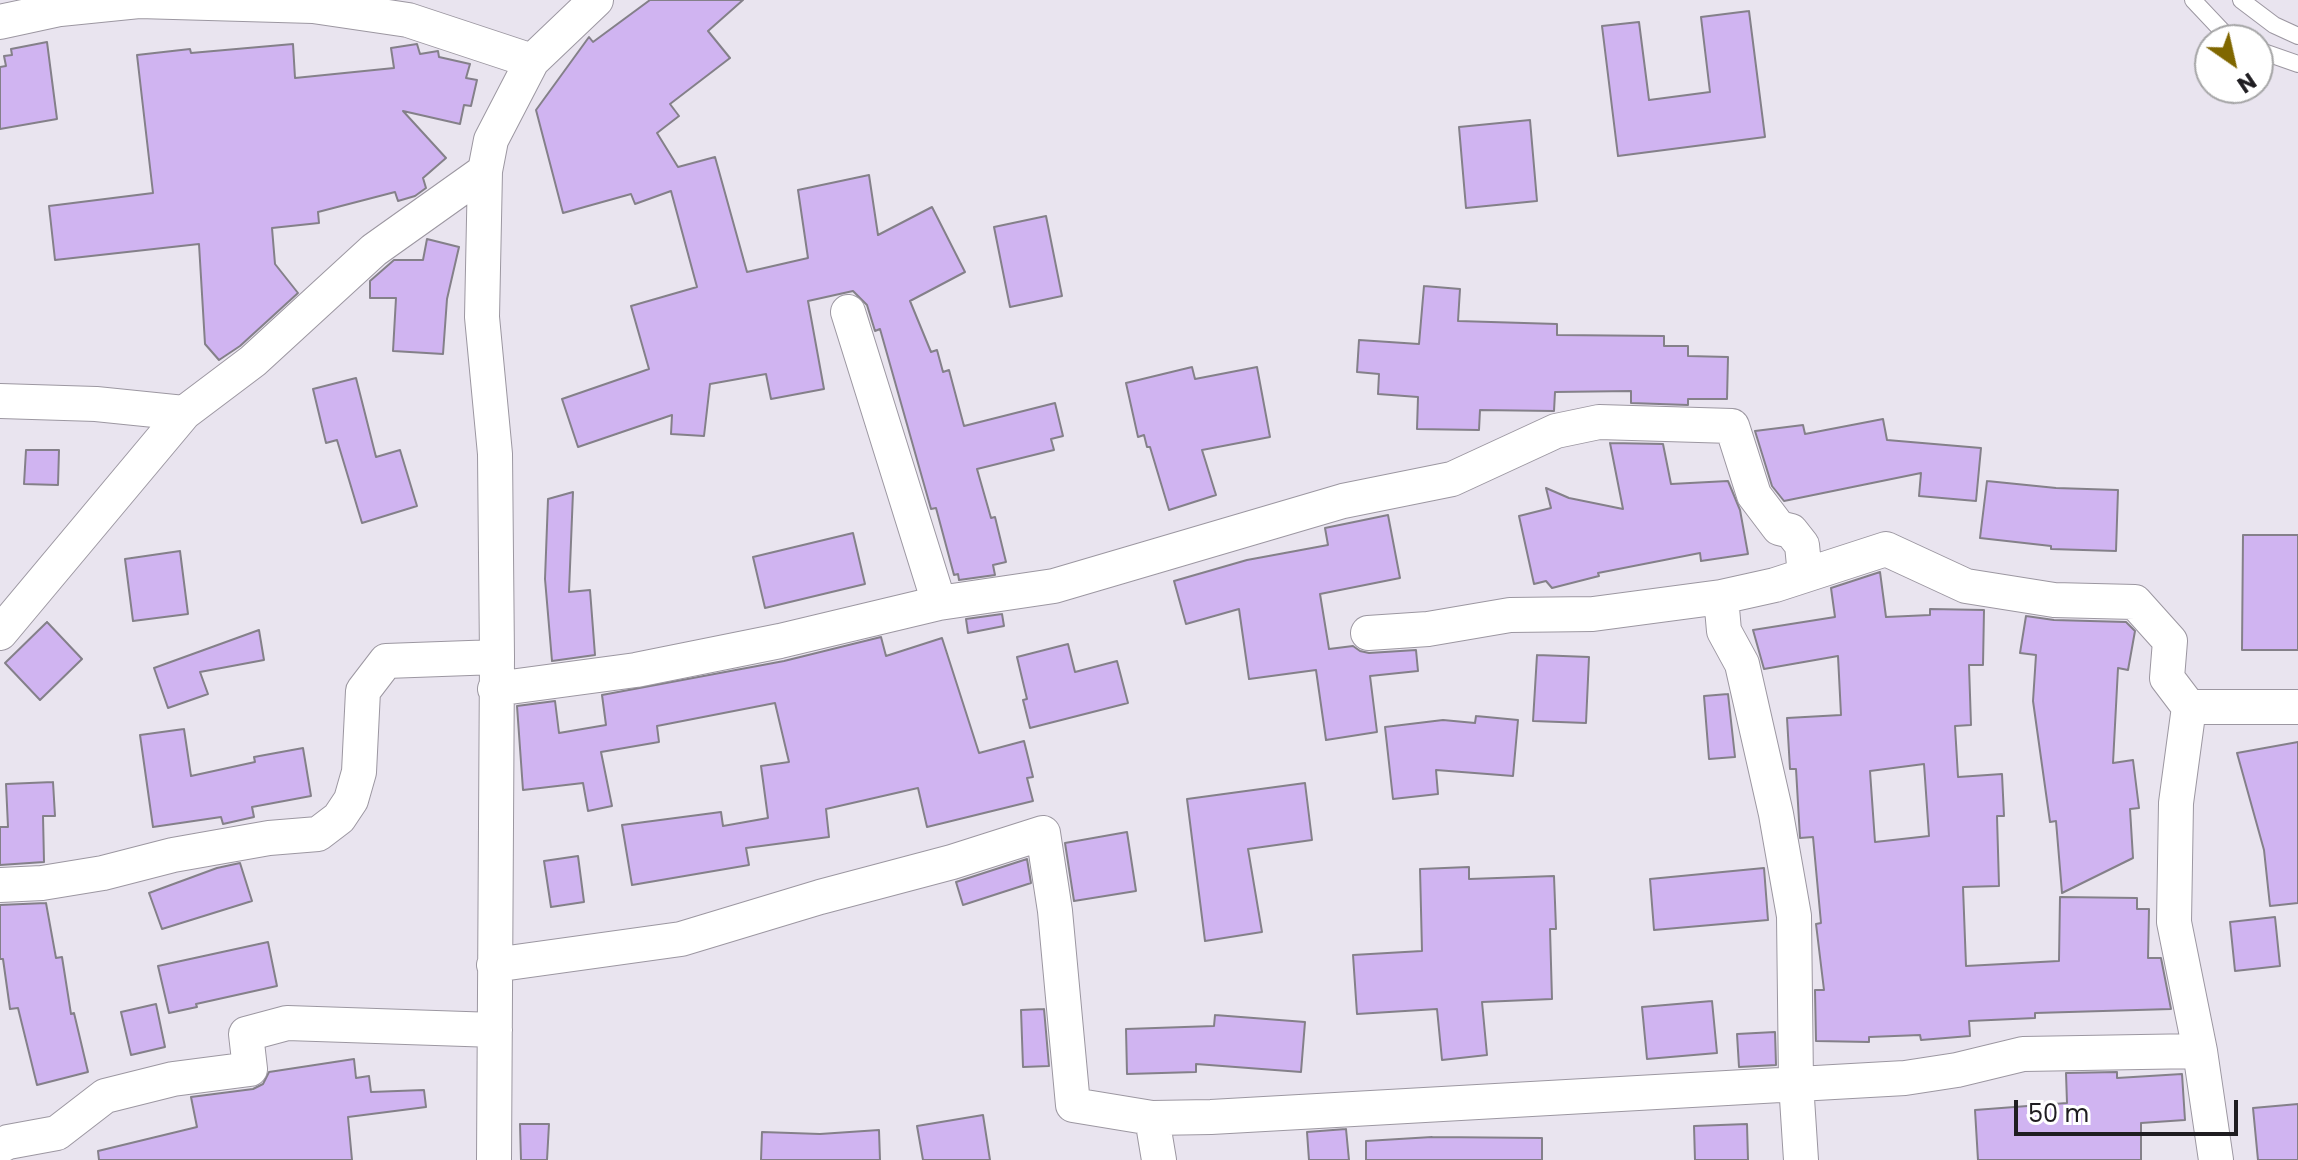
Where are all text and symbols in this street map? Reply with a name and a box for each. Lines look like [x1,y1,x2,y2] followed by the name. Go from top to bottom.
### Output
[2194,24,2274,104] north arrow
[2231,65,2262,100] text: N
[2018,1084,2242,1134] scale bar
[2028,1097,2089,1130] text: 50 m

